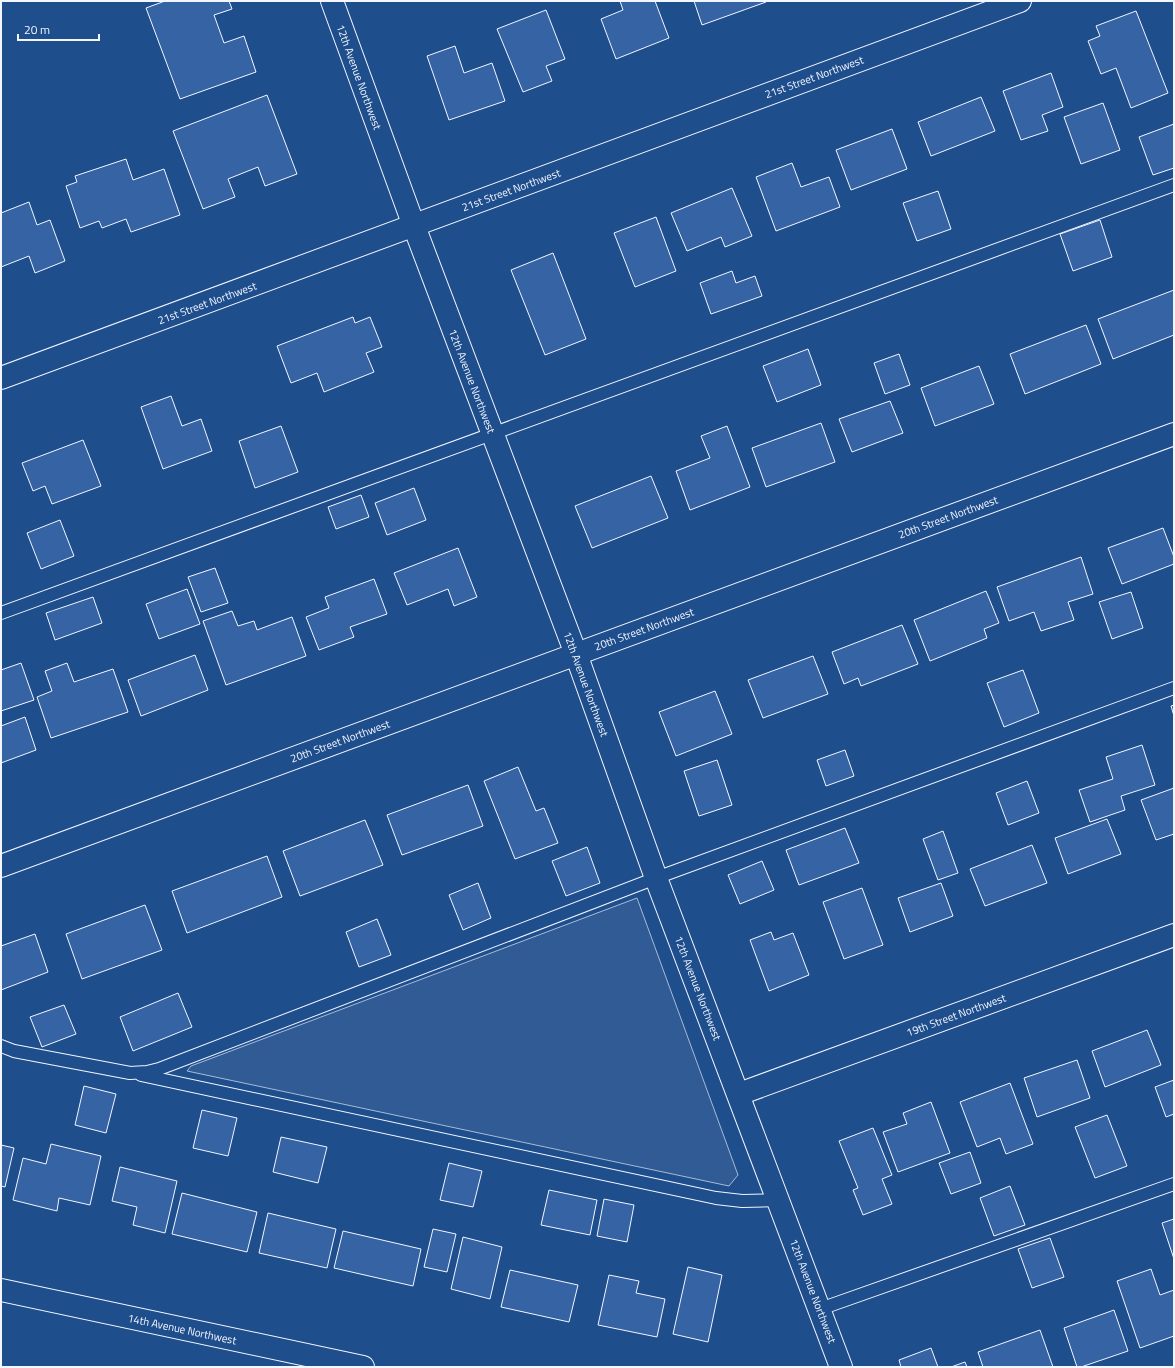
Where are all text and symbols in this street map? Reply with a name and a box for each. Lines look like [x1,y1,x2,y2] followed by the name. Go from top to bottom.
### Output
[18,16,99,42] scale bar
[24,20,50,39] text: 20 m
[333,22,386,132] street label: 12th Avenue Northwest
[762,52,866,102] street label: 21st Street Northwest
[459,165,563,215] street label: 21st Street Northwest
[155,278,259,328] street label: 21st Street Northwest
[445,326,499,436] street label: 12th Avenue Northwest
[896,492,1000,542] street label: 20th Street Northwest
[592,604,696,654] street label: 20th Street Northwest
[560,629,613,739] street label: 12th Avenue Northwest
[288,716,392,766] street label: 20th Street Northwest
[671,933,725,1043] street label: 12th Avenue Northwest
[904,990,1008,1040] street label: 19th Street Northwest
[786,1236,840,1346] street label: 12th Avenue Northwest
[126,1310,238,1348] street label: 14th Avenue Northwest

